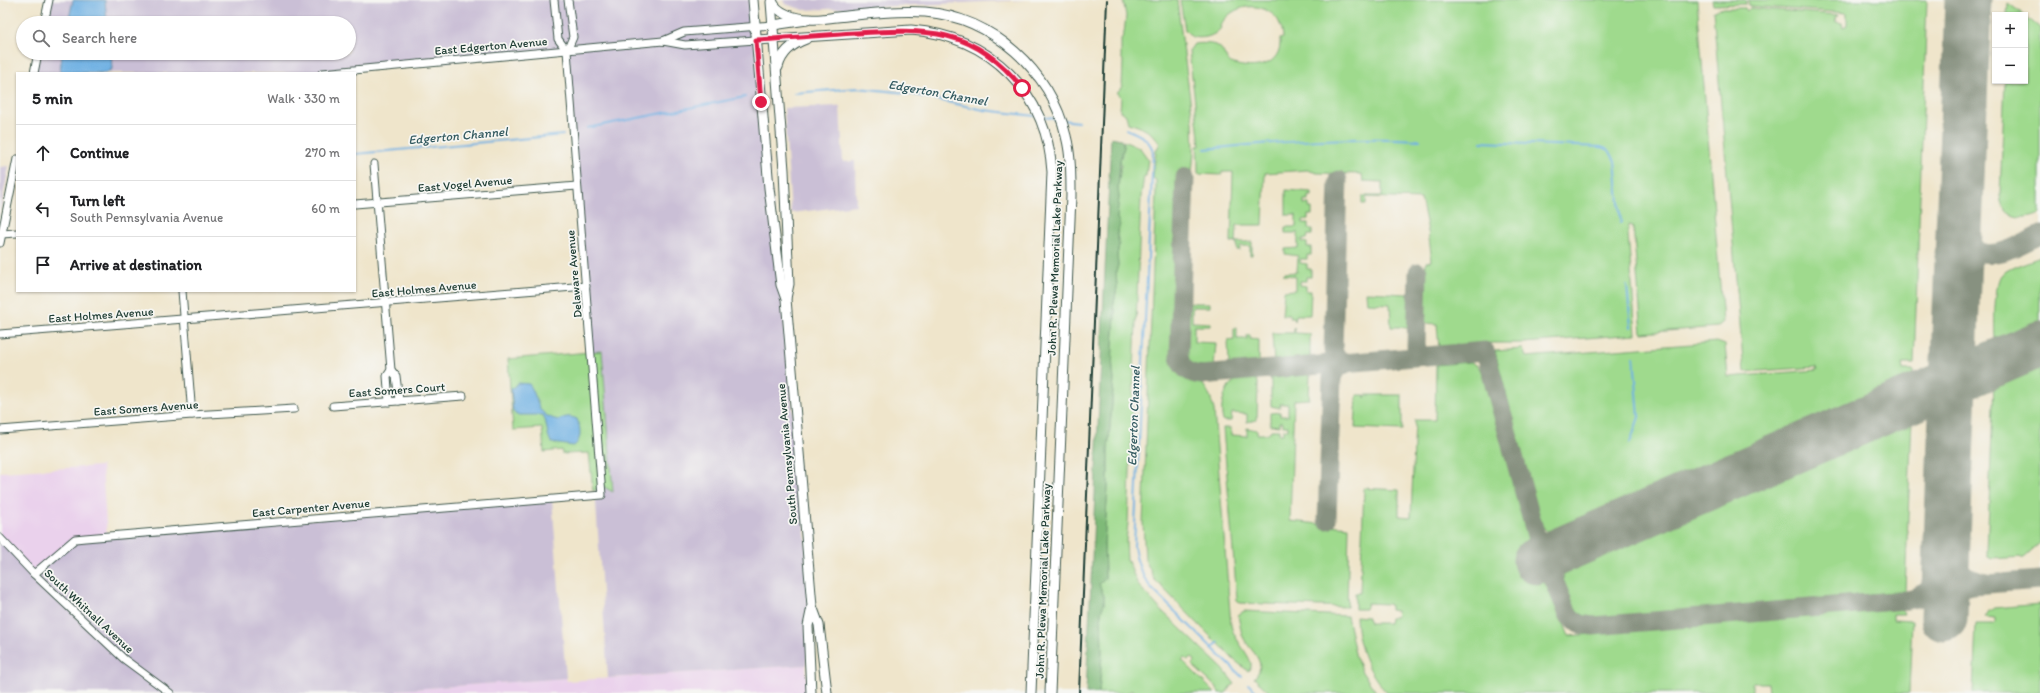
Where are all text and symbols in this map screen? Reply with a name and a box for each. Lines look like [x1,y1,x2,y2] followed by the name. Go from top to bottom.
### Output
[1992,12,2028,84] map controls
[1992,12,2028,48] button: +
[16,16,356,60] search box
[30,27,52,49] icon: search
[62,29,137,47] text: Search here
[434,34,548,58] street label: East Edgerton Avenue
[1992,48,2028,84] button: −
[887,76,990,109] water label: Edgerton Channel
[1013,79,1031,97] route start
[32,88,72,108] text: 5 min
[267,91,340,106] text: Walk · 330 m
[752,93,770,111] route end
[408,124,510,147] water label: Edgerton Channel
[32,142,54,164] icon: ahead
[70,144,129,162] text: Continue
[305,145,340,160] text: 270 m
[1045,160,1065,356] street label: John R. Plewa Memorial Lake Parkway
[417,173,513,195] street label: East Vogel Avenue
[70,192,125,210] text: Turn left
[32,198,54,220] icon: left
[311,201,340,216] text: 60 m
[70,210,223,225] text: South Pennsylvania Avenue
[563,229,585,319] street label: Delaware Avenue
[32,254,54,276] icon: arrive
[70,256,202,274] text: Arrive at destination
[371,277,477,301] street label: East Holmes Avenue
[48,304,154,326] street label: East Holmes Avenue
[1124,365,1143,466] water label: Edgerton Channel
[348,380,446,400] street label: East Somers Court
[774,383,800,525] street label: South Pennsylvania Avenue
[93,397,199,419] street label: East Somers Avenue
[1033,483,1053,679] street label: John R. Plewa Memorial Lake Parkway
[252,496,371,520] street label: East Carpenter Avenue
[41,566,137,656] street label: South Whitnall Avenue

